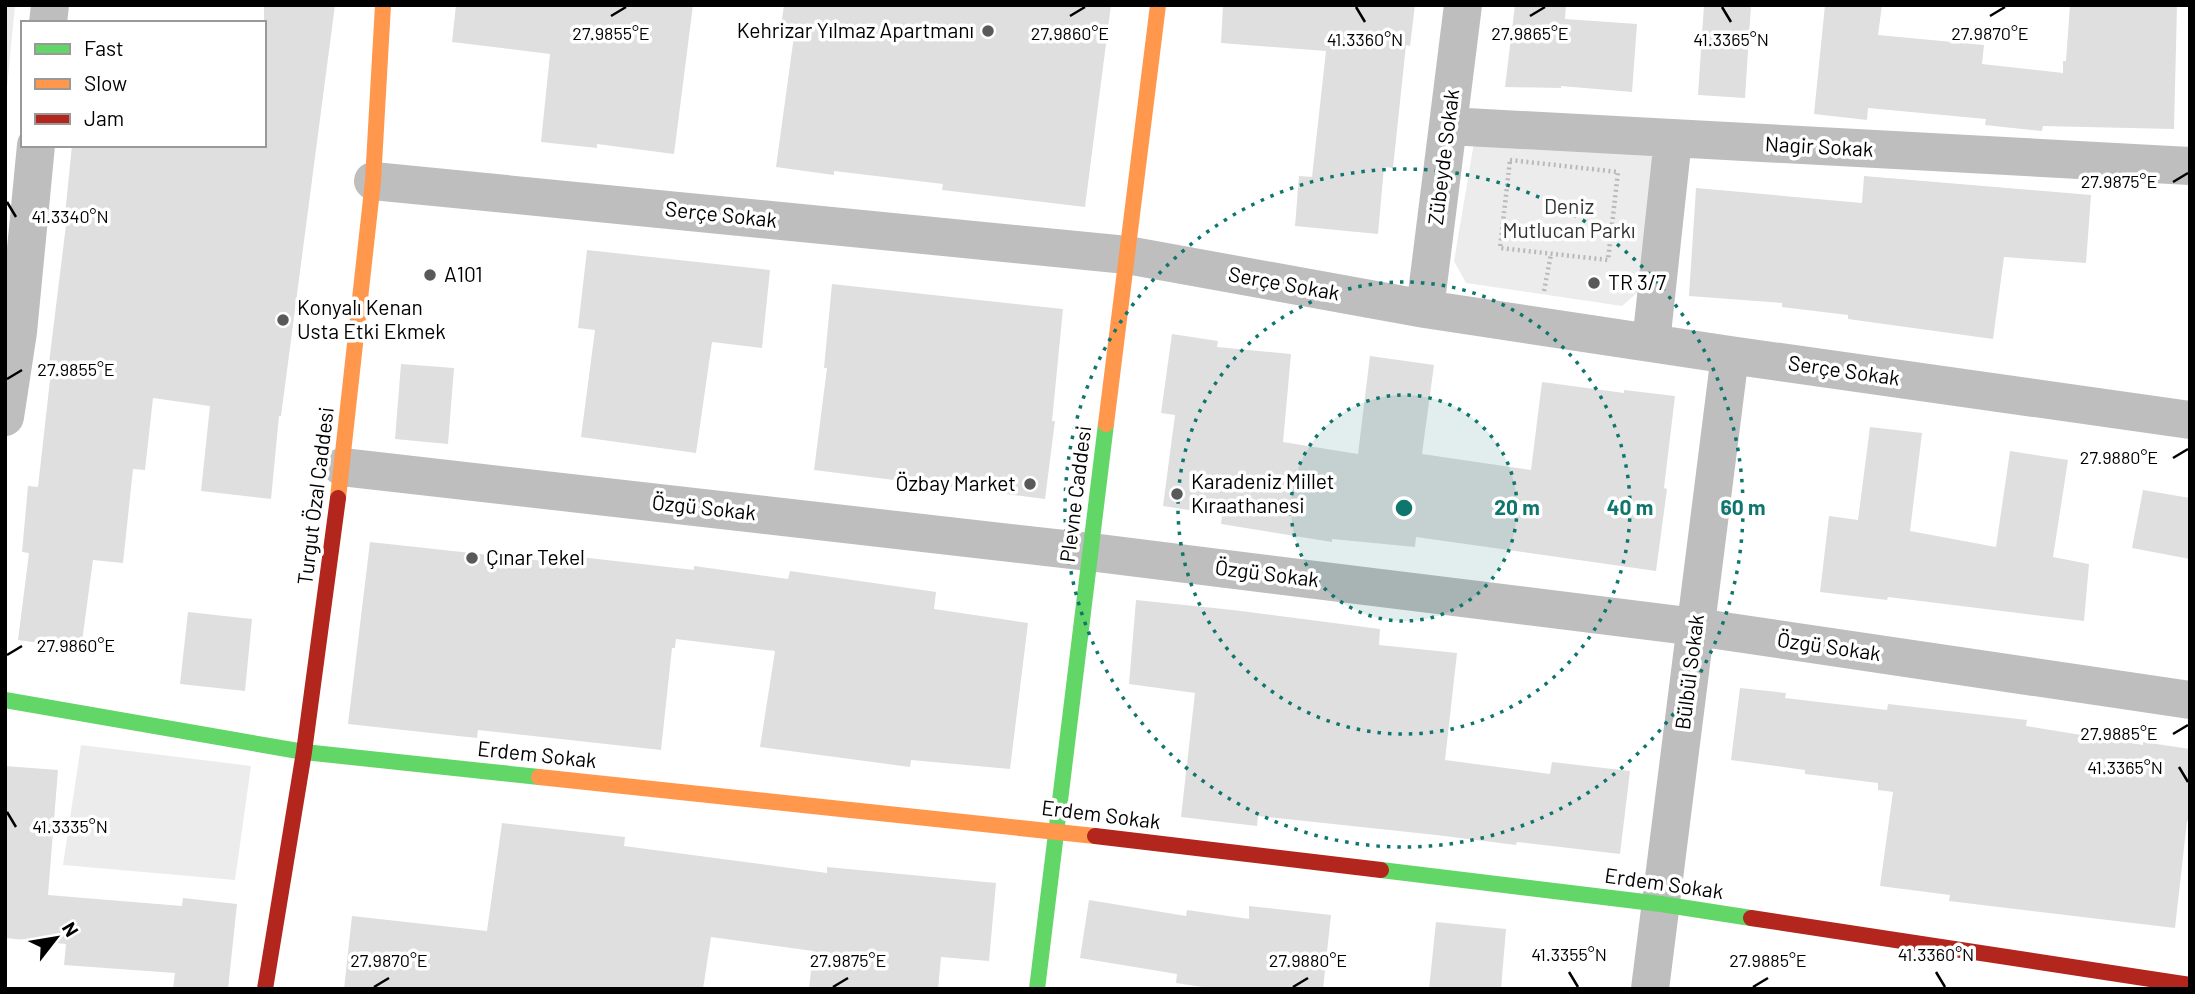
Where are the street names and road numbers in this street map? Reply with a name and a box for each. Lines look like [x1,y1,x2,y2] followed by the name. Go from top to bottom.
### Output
[1422,88,1463,226] street label: Zübeyde Sokak
[1764,130,1874,161] street label: Nagir Sokak
[664,195,778,232] street label: Serçe Sokak
[1227,260,1342,305] street label: Serçe Sokak
[1787,349,1902,390] street label: Serçe Sokak
[291,405,338,586] street label: Turgut Özal Caddesi
[1054,424,1095,564] street label: Plevne Caddesi
[651,489,757,524] street label: Özgü Sokak
[1214,554,1321,591] street label: Özgü Sokak
[1669,613,1708,731] street label: Bülbül Sokak
[1776,626,1883,665] street label: Özgü Sokak
[476,735,598,772] street label: Erdem Sokak
[1040,794,1162,833] street label: Erdem Sokak
[1603,862,1725,903] street label: Erdem Sokak

